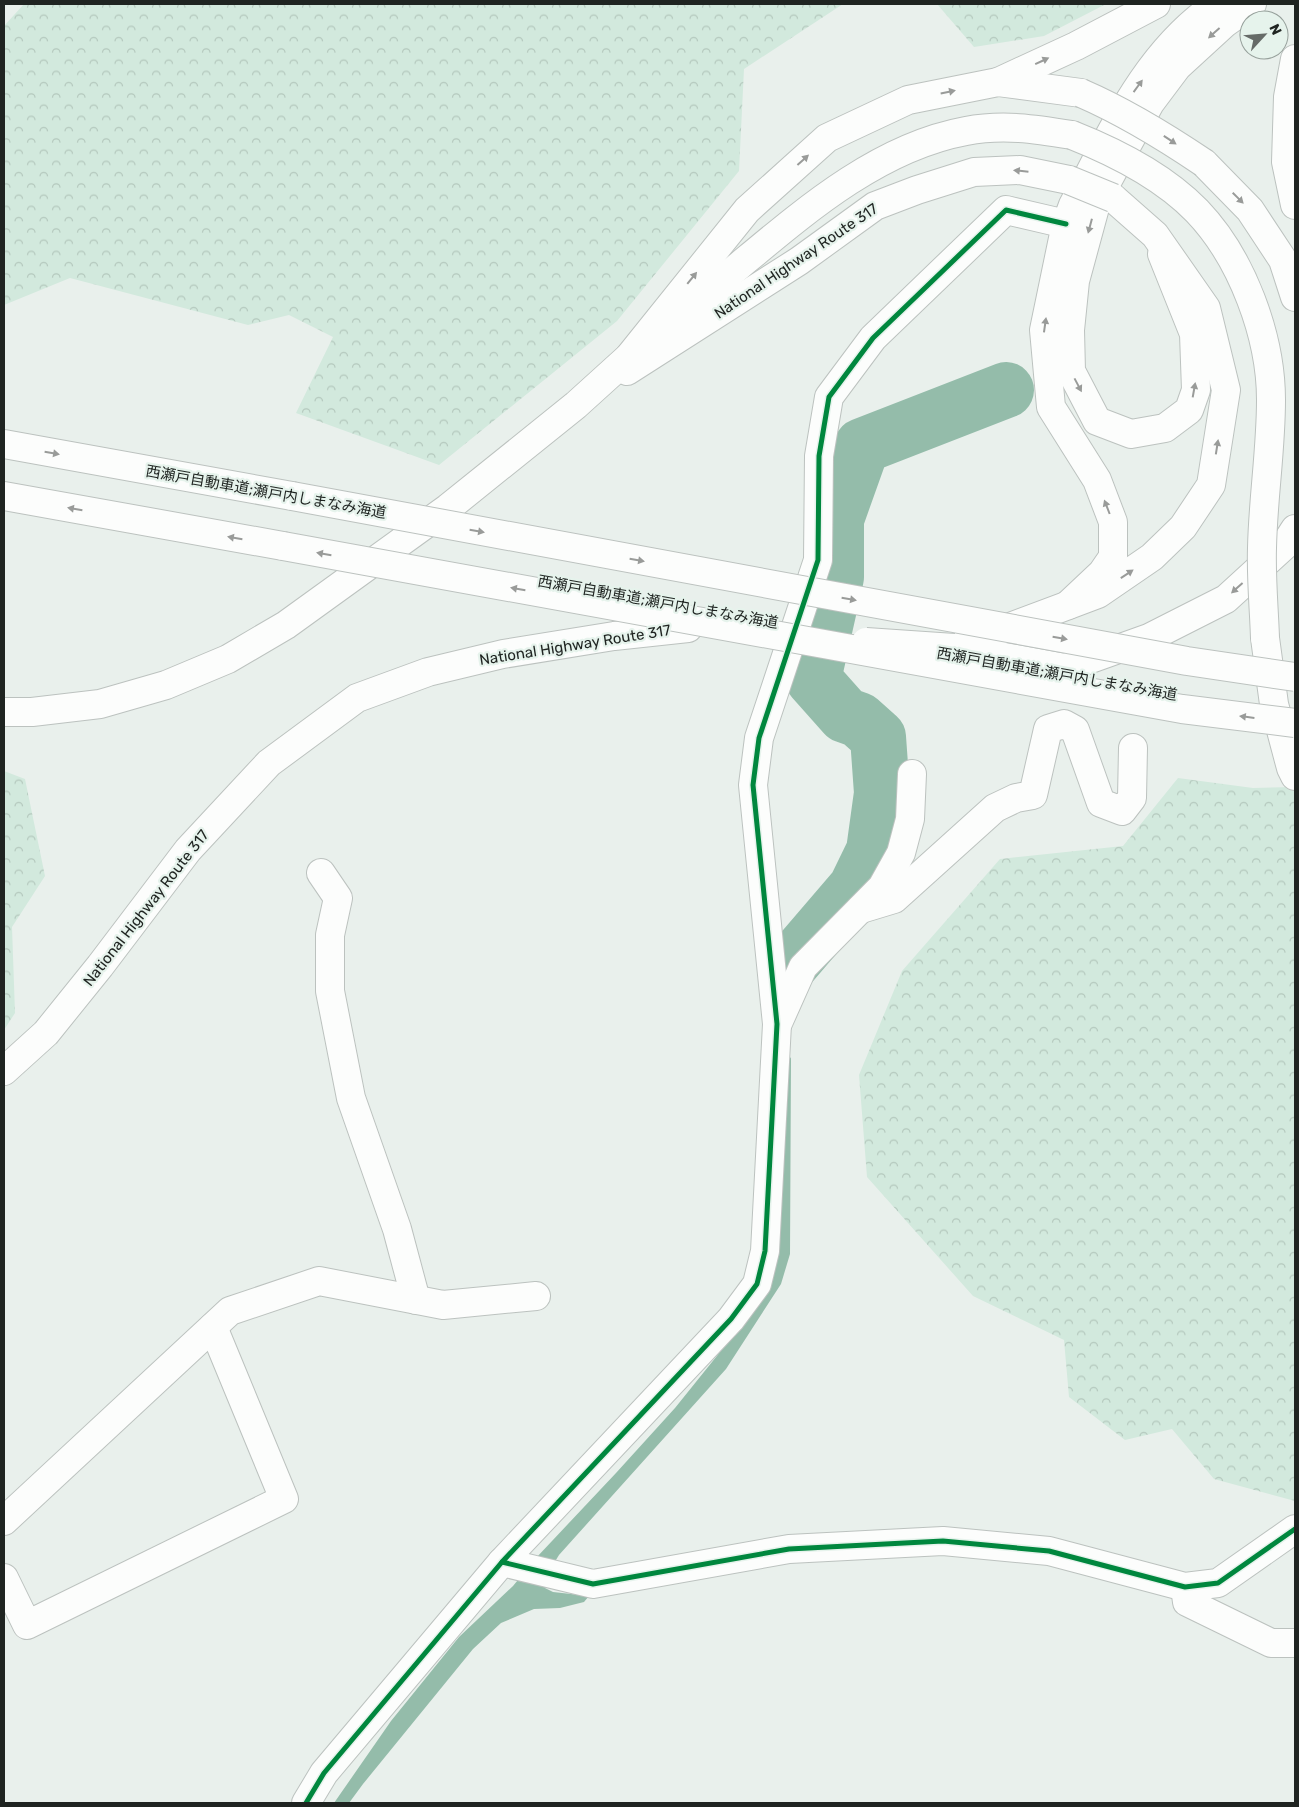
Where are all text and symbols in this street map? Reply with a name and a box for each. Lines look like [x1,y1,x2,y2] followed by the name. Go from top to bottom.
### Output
[1239,10,1289,60] north arrow
[1265,21,1285,38] text: N
[1207,28,1220,39] one-way arrow
[1035,57,1049,65] one-way arrow
[1133,79,1143,93] one-way arrow
[940,88,956,96] one-way arrow
[1163,135,1177,145] one-way arrow
[797,154,809,166] one-way arrow
[1013,167,1029,175] one-way arrow
[1232,192,1244,204] one-way arrow
[711,199,881,323] street label: National Highway Route 317
[1085,219,1093,234] one-way arrow
[687,272,698,285] one-way arrow
[1041,317,1049,333] one-way arrow
[1074,377,1082,392] one-way arrow
[1191,381,1199,397] one-way arrow
[1213,439,1221,455] one-way arrow
[44,449,60,457] one-way arrow
[144,462,388,522] street label: 西瀬戸自動車道;瀬戸内しまなみ海道
[1103,500,1111,514] one-way arrow
[68,505,83,513] one-way arrow
[470,527,486,535] one-way arrow
[227,533,243,541] one-way arrow
[315,549,331,557] one-way arrow
[630,556,645,564] one-way arrow
[1120,569,1134,579] one-way arrow
[536,572,780,632] street label: 西瀬戸自動車道;瀬戸内しまなみ海道
[1232,582,1244,594] one-way arrow
[510,584,526,592] one-way arrow
[841,595,856,603] one-way arrow
[478,621,672,669] street label: National Highway Route 317
[1052,634,1068,642] one-way arrow
[935,644,1179,704] street label: 西瀬戸自動車道;瀬戸内しまなみ海道
[1239,713,1255,721] one-way arrow
[79,826,213,990] street label: National Highway Route 317

